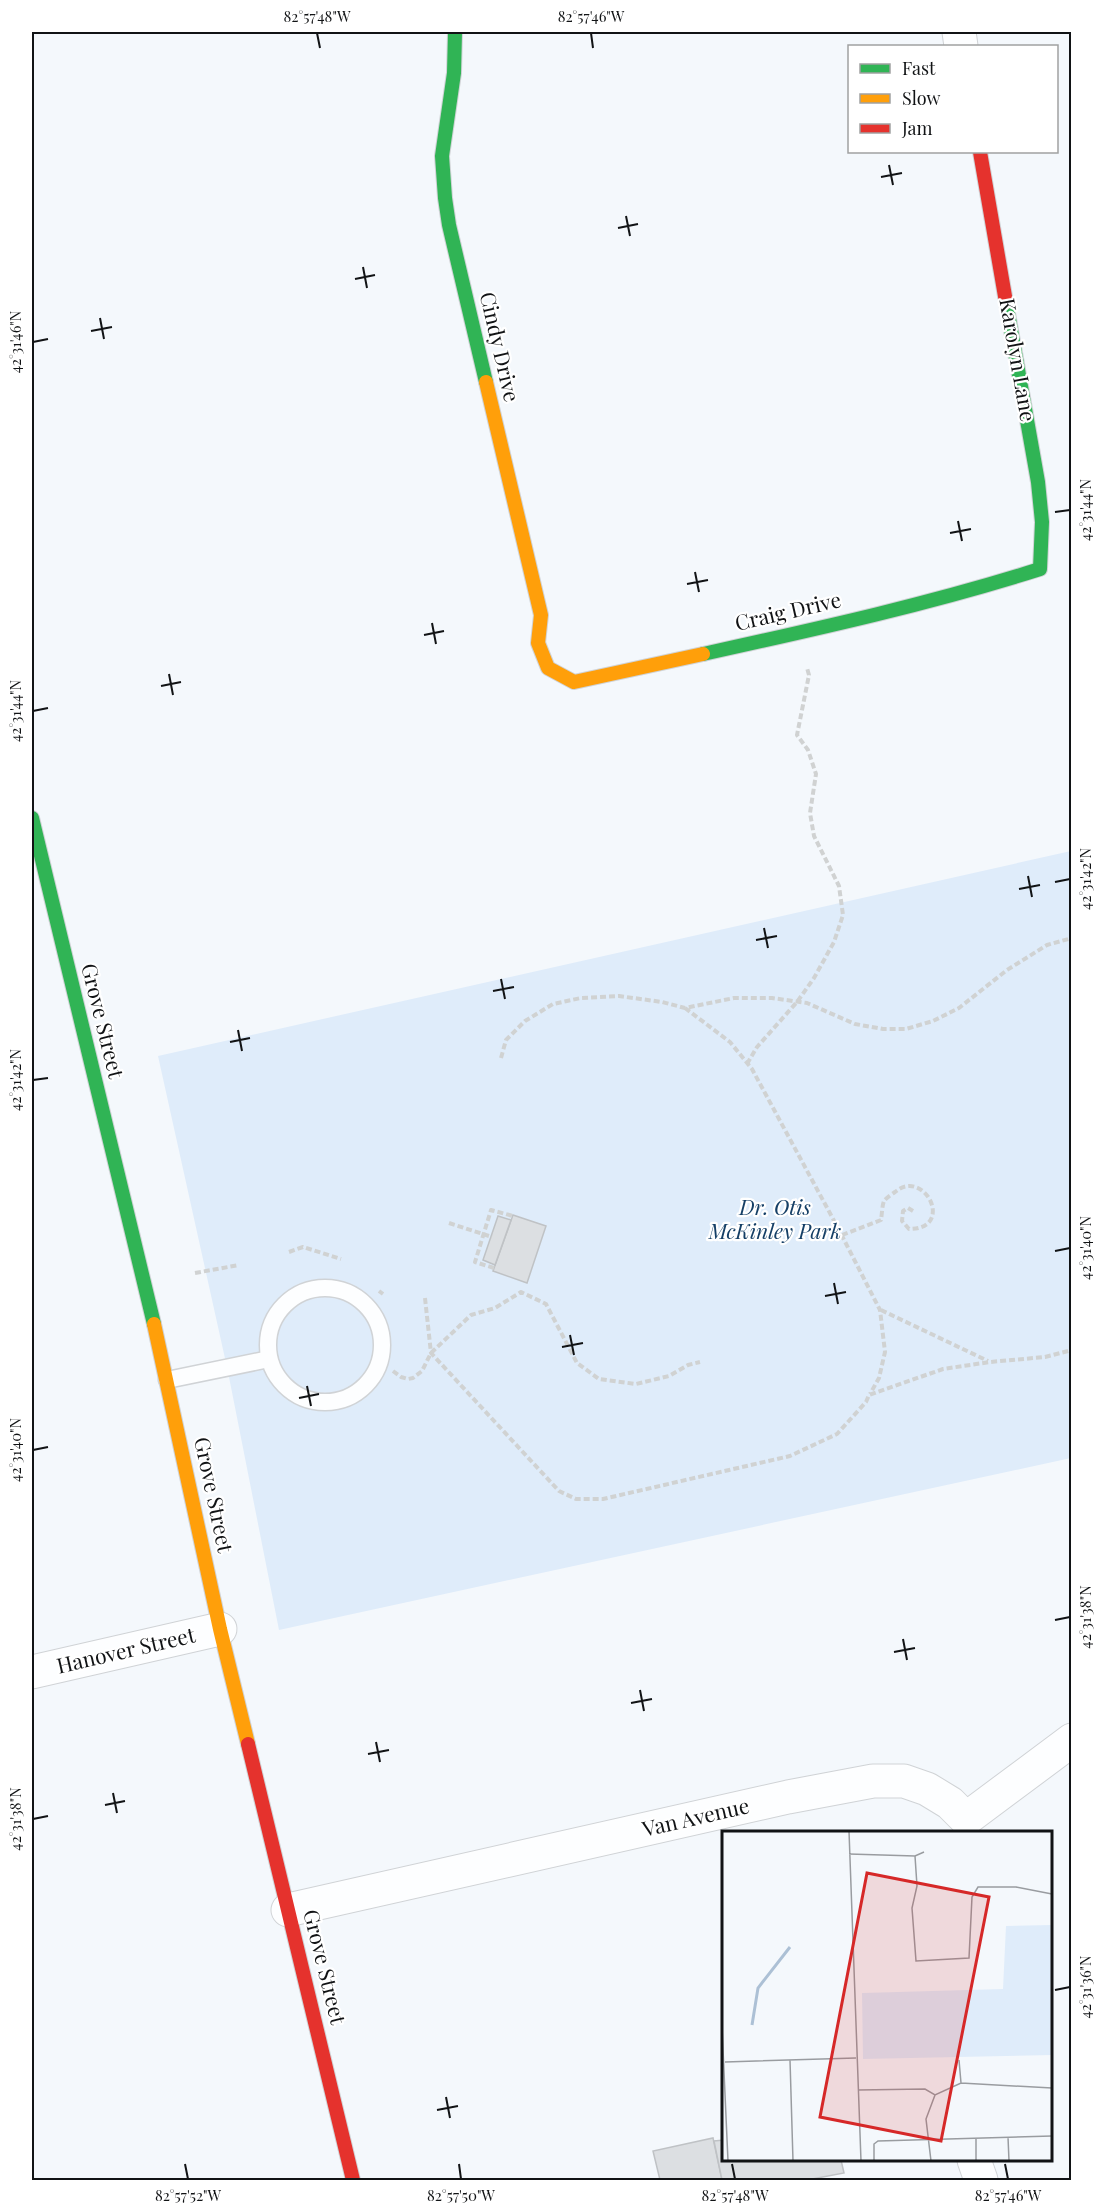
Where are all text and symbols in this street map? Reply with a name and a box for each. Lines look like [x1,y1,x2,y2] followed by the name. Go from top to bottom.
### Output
[284,6,351,26] text: 82°57'48"W
[558,6,625,26] text: 82°57'46"W
[848,45,1058,153] legend
[902,56,936,80] text: Fast
[902,86,940,110] text: Slow
[901,116,932,140] text: Jam
[475,289,527,404] street label: Cindy Drive
[994,296,1044,424] street label: Karolyn Lane
[5,310,25,373] text: 42°31'46"N
[1075,478,1095,541] text: 42°31'44"N
[732,584,843,636] street label: Craig Drive
[5,679,25,742] text: 42°31'44"N
[1075,848,1095,910] text: 42°31'42"N
[76,960,132,1081] street label: Grove Street
[5,1049,25,1111] text: 42°31'42"N
[708,1192,841,1244] park label: Dr. Otis McKinley Park
[1075,1216,1095,1280] text: 42°31'40"N
[5,1418,25,1482] text: 42°31'40"N
[189,1434,241,1555] street label: Grove Street
[1075,1585,1095,1649] text: 42°31'38"N
[54,1619,198,1679] street label: Hanover Street
[5,1787,25,1851] text: 42°31'38"N
[638,1790,752,1842] street label: Van Avenue
[722,1831,1052,2161] inset map
[298,1906,354,2027] street label: Grove Street
[1075,1955,1095,2019] text: 42°31'36"N
[155,2185,221,2205] text: 82°57'52"W
[427,2185,495,2205] text: 82°57'50"W
[702,2185,769,2205] text: 82°57'48"W
[975,2185,1042,2205] text: 82°57'46"W

